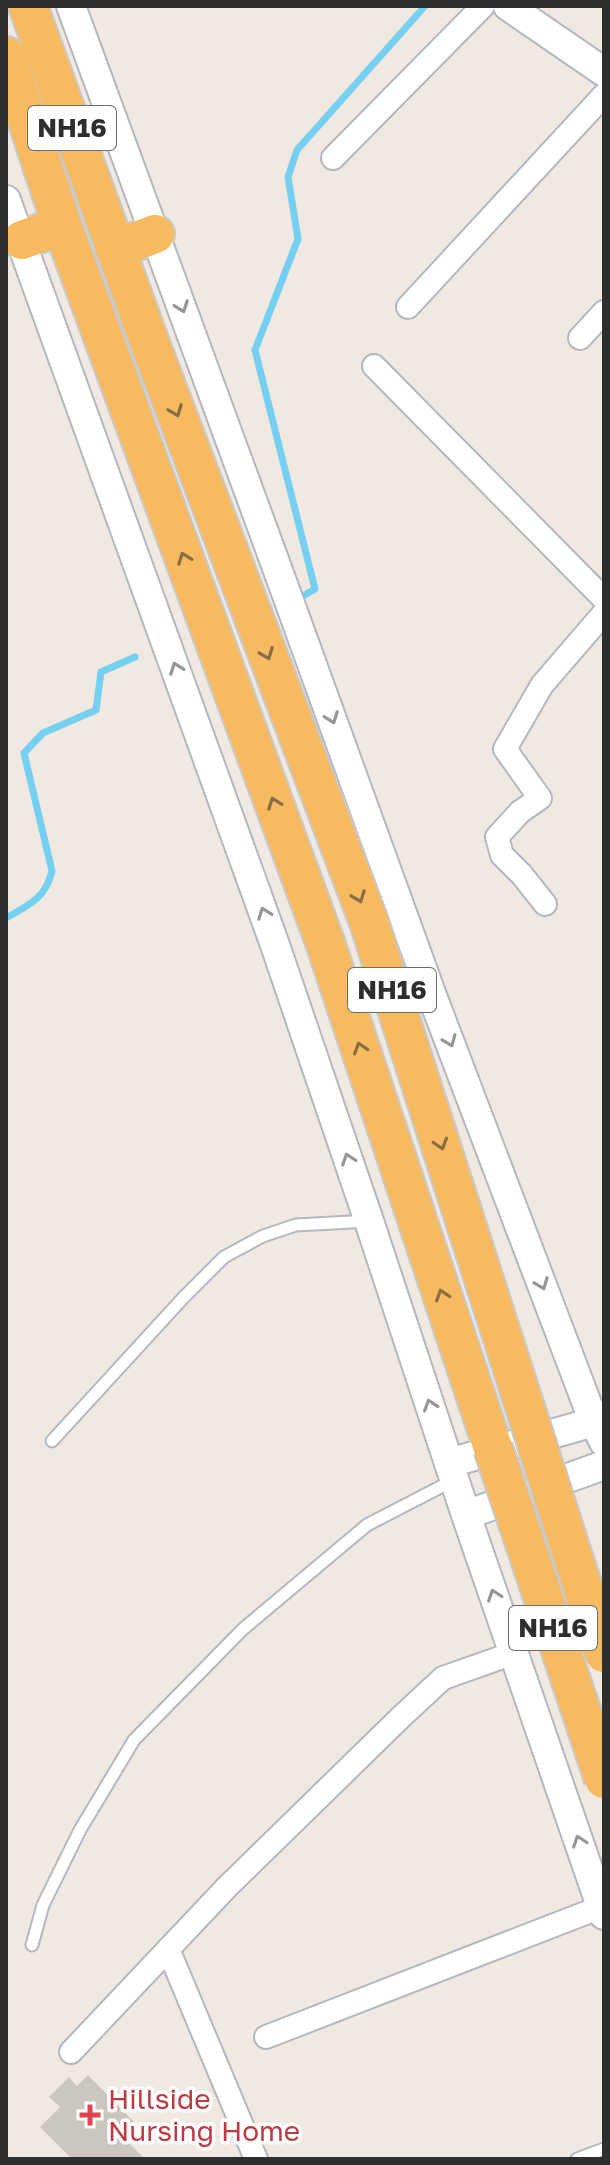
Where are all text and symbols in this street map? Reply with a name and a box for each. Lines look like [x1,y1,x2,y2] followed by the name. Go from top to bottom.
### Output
[28,106,116,150] road number: NH16
[172,300,189,314] one-way arrow
[166,403,183,417] one-way arrow
[177,552,194,566] one-way arrow
[257,646,274,660] one-way arrow
[169,662,185,676] one-way arrow
[322,710,339,724] one-way arrow
[267,796,284,810] one-way arrow
[349,889,366,903] one-way arrow
[257,907,273,921] one-way arrow
[348,968,436,1012] road number: NH16
[440,1033,457,1047] one-way arrow
[353,1042,369,1055] one-way arrow
[432,1137,448,1151] one-way arrow
[342,1152,358,1166] one-way arrow
[532,1276,549,1290] one-way arrow
[435,1288,451,1302] one-way arrow
[423,1399,439,1413] one-way arrow
[487,1589,503,1603] one-way arrow
[509,1606,597,1650] road number: NH16
[572,1835,588,1849] one-way arrow
[108,2082,300,2147] place label: Hillside Nursing Home
[79,2104,101,2126] marker: Hillside Nursing Home

